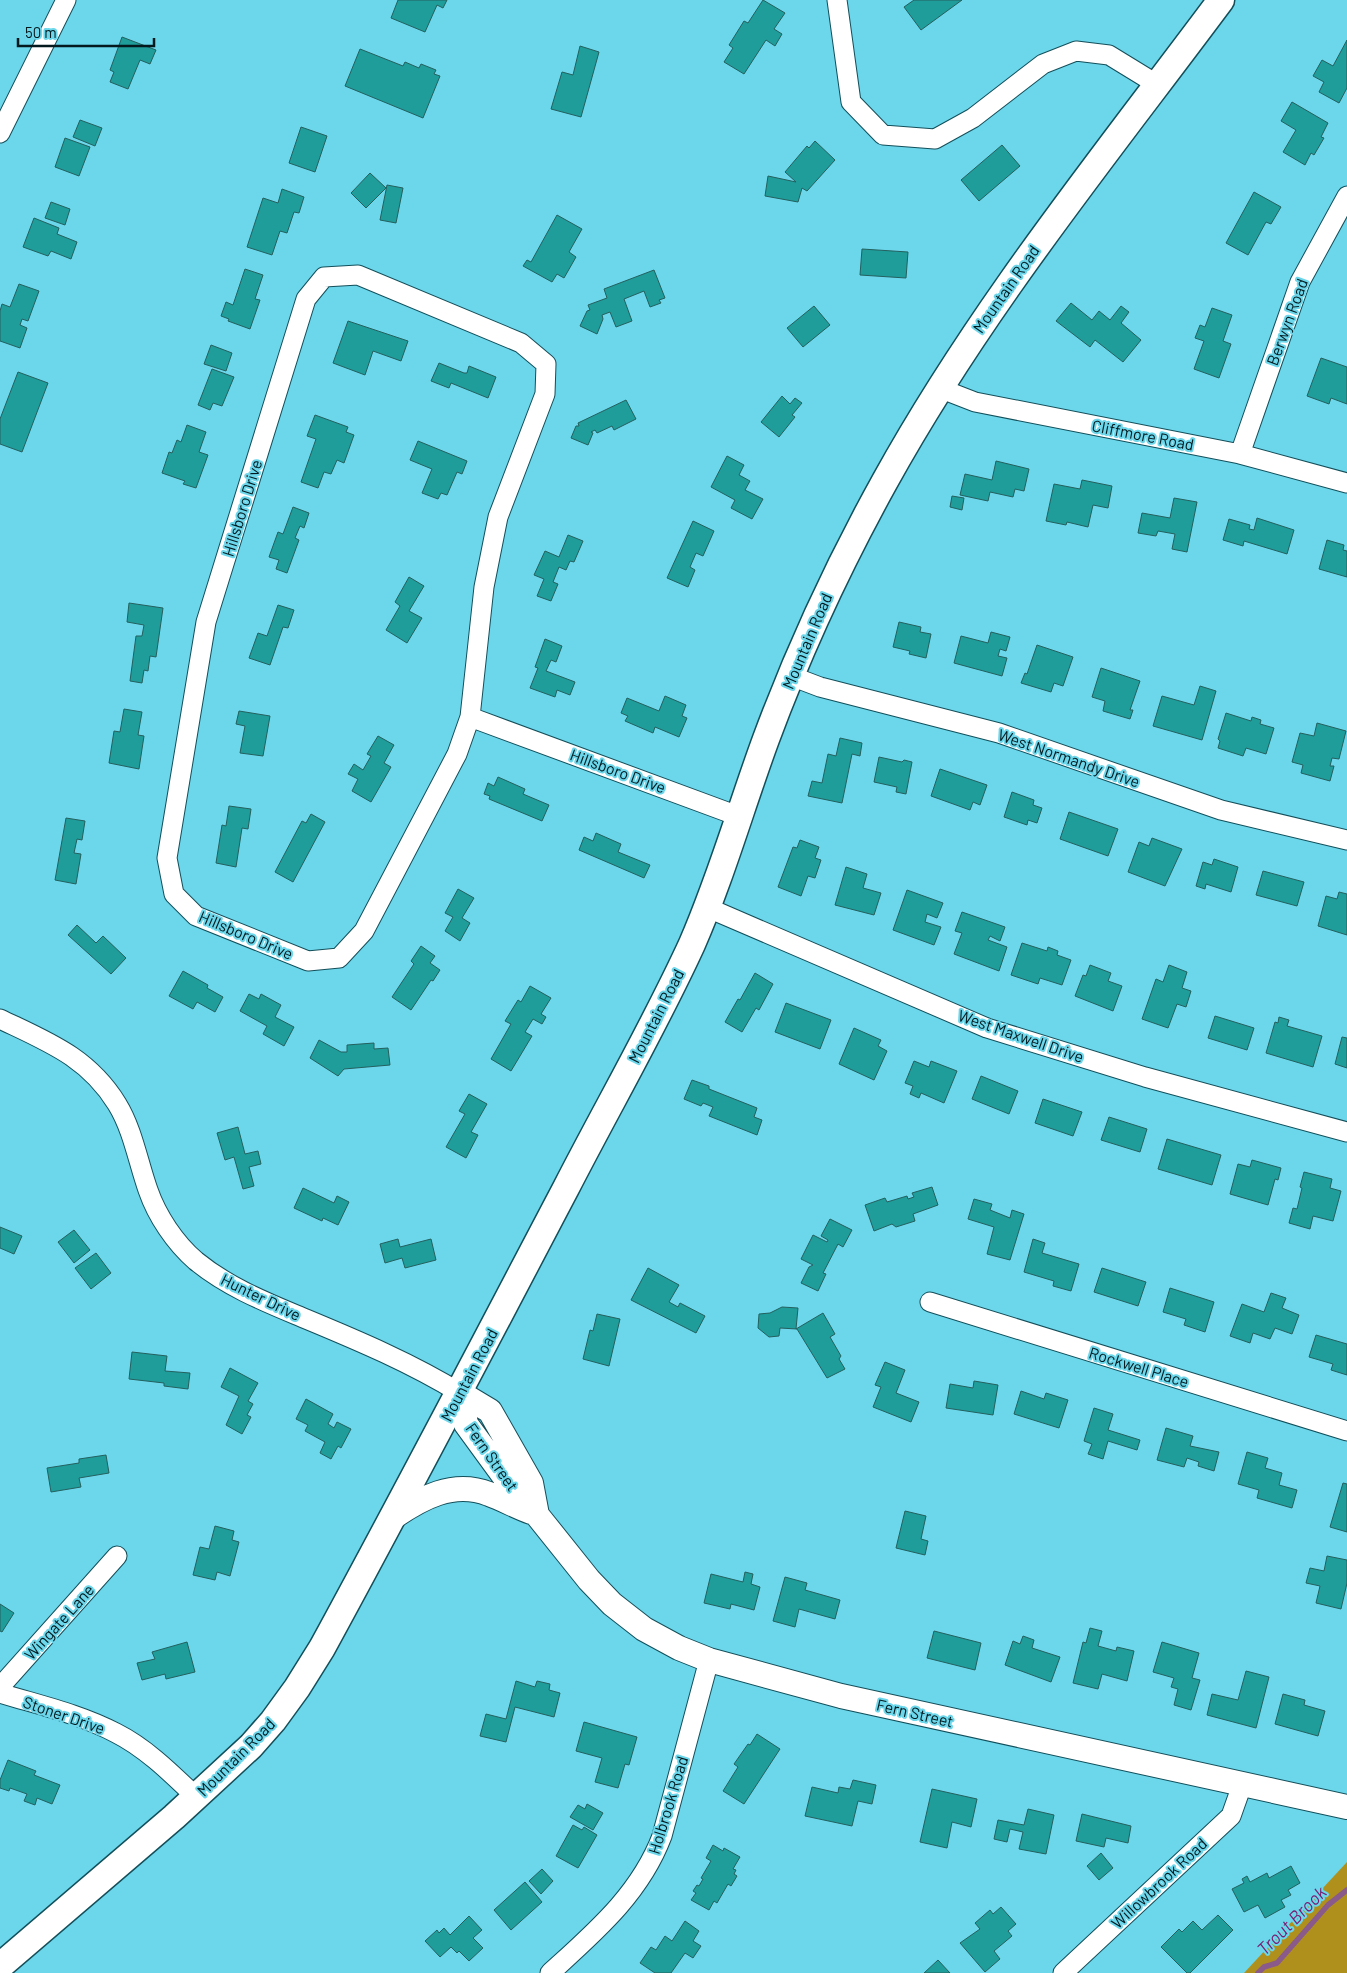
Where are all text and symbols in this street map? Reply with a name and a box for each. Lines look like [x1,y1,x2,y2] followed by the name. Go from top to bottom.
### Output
[18,15,154,47] scale bar
[25,23,57,41] text: 50 m
[968,241,1043,336] street label: Mountain Road
[1262,276,1311,368] street label: Berwyn Road
[1090,415,1196,454] street label: Cliffmore Road
[218,457,265,559] street label: Hillsboro Drive
[778,590,835,692] street label: Mountain Road
[996,724,1143,791] street label: West Normandy Drive
[568,744,669,797] street label: Hillsboro Drive
[196,906,296,963] street label: Hillsboro Drive
[624,966,687,1066] street label: Mountain Road
[956,1005,1086,1066] street label: West Maxwell Drive
[218,1269,304,1324] street label: Hunter Drive
[436,1325,501,1425] street label: Mountain Road
[1087,1342,1191,1391] street label: Rockwell Place
[462,1419,523,1494] street label: Fern Street
[20,1580,97,1663] street label: Wingate Lane
[21,1692,108,1737] street label: Stoner Drive
[875,1694,955,1731] street label: Fern Street
[193,1714,279,1800] street label: Mountain Road
[644,1754,691,1856] street label: Holbrook Road
[1107,1833,1210,1932] street label: Willowbrook Road
[1252,1881,1331,1960] water label: Trout Brook

